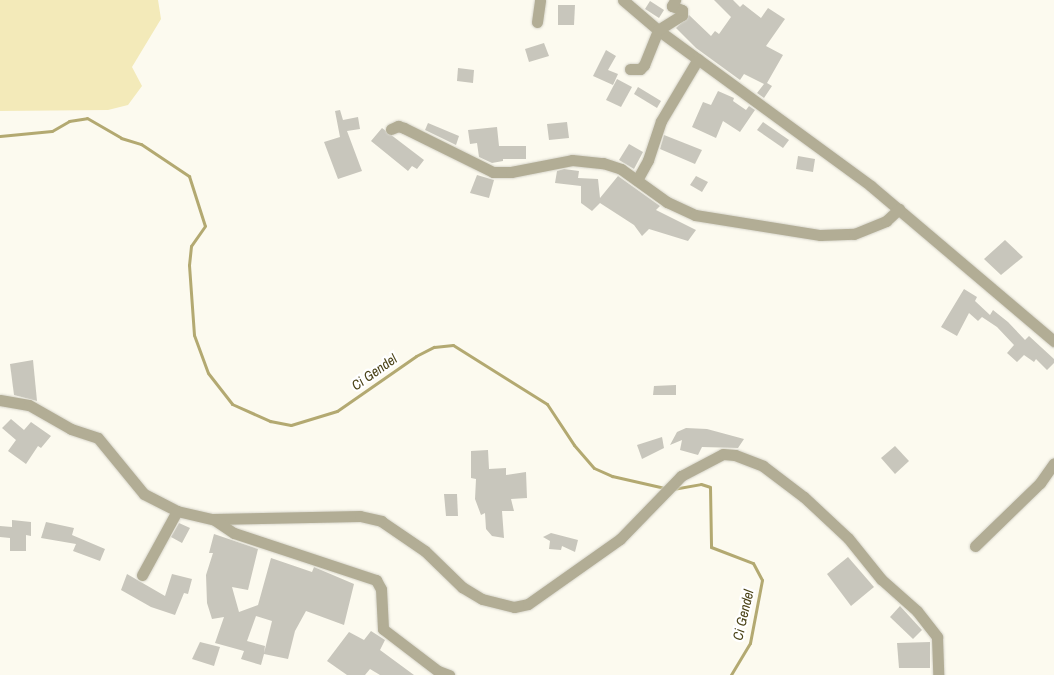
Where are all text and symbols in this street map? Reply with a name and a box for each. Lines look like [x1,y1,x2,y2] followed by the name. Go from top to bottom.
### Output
[348,350,400,394] water label: Ci Gendel
[729,588,757,642] water label: Ci Gendel

